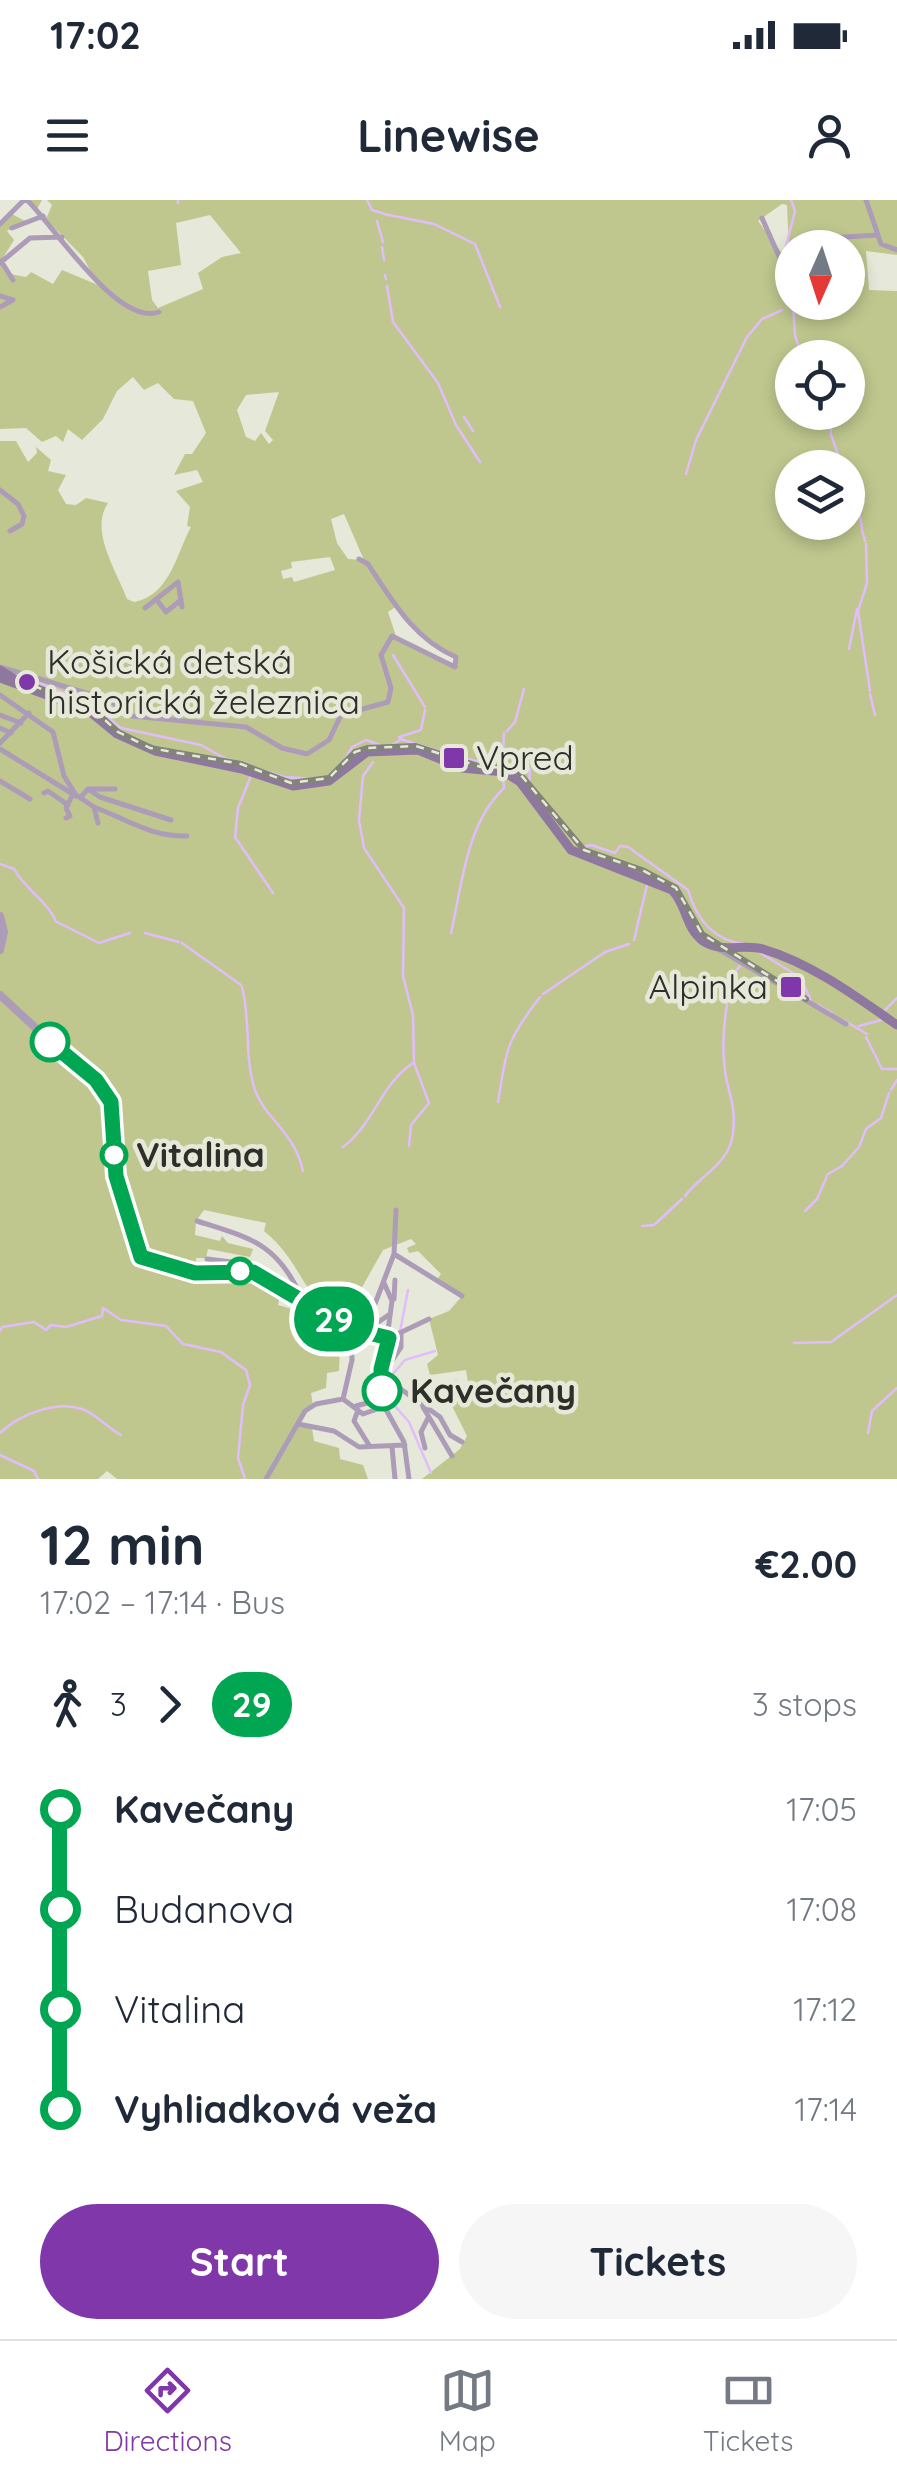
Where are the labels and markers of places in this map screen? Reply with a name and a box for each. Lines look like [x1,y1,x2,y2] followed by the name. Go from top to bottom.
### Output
[47,639,360,723] place label: Košická detská historická železnica
[16,671,38,693] marker: Košická detská historická železnica
[476,735,574,779] place label: Vpred
[441,745,467,771] marker: Vpred
[649,964,768,1008] place label: Alpinka
[778,974,804,1000] marker: Alpinka
[31,1023,69,1061] unlabelled marker
[136,1132,265,1176] place label: Vitalina
[101,1142,127,1168] marker: Vitalina
[227,1258,253,1284] unlabelled marker
[410,1368,576,1412] place label: Kavečany
[363,1372,401,1410] marker: Kavečany

